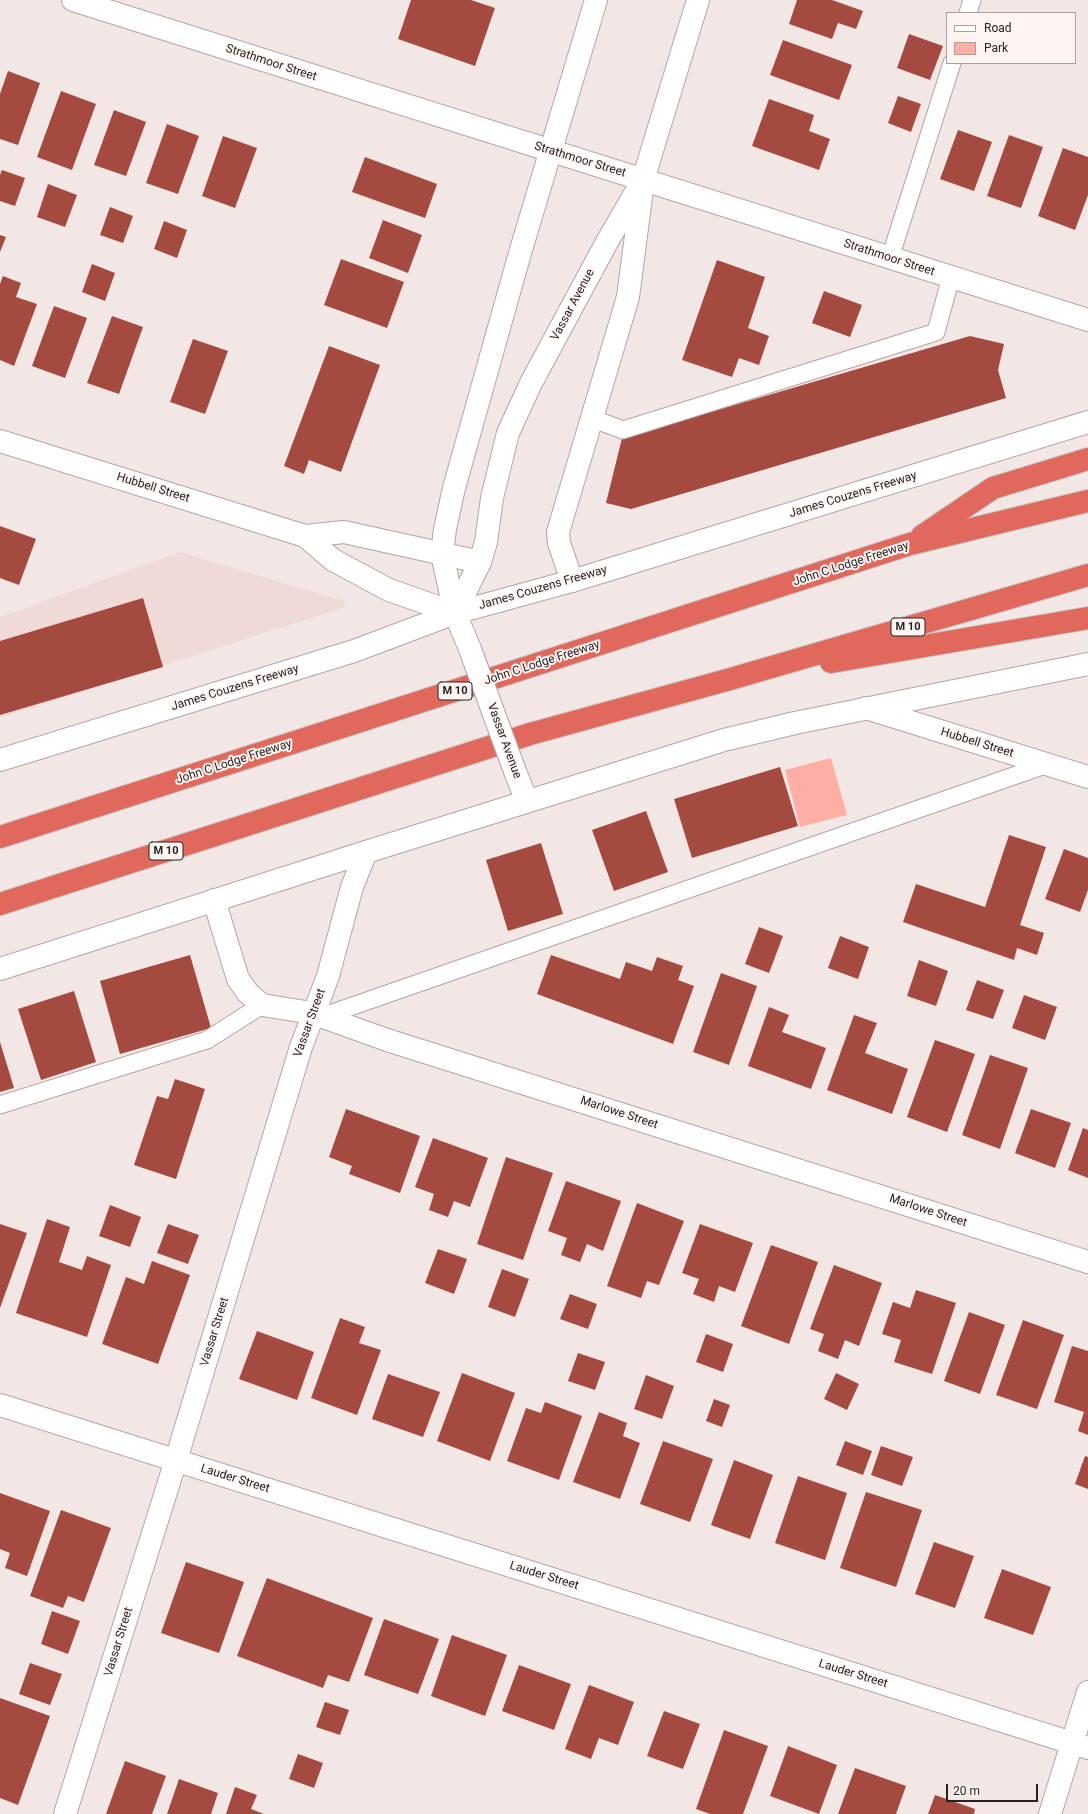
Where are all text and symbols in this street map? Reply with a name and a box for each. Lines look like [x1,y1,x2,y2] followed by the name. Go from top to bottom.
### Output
[946,12,1076,64] legend
[984,21,1012,35] text: Road
[224,41,318,85] street label: Strathmoor Street
[984,41,1008,55] text: Park
[533,139,627,181] street label: Strathmoor Street
[842,236,936,280] street label: Strathmoor Street
[548,267,598,343] street label: Vassar Avenue
[787,469,919,521] street label: James Couzens Freeway
[115,470,191,506] street label: Hubbell Street
[791,538,911,590] street label: John C Lodge Freeway
[477,563,609,613] street label: James Couzens Freeway
[891,618,925,636] road number: M 10
[482,637,602,689] street label: John C Lodge Freeway
[169,662,301,714] street label: James Couzens Freeway
[438,682,472,700] road number: M 10
[484,701,524,781] street label: Vassar Avenue
[939,725,1015,761] street label: Hubbell Street
[174,736,294,788] street label: John C Lodge Freeway
[149,842,183,860] road number: M 10
[291,987,329,1059] street label: Vassar Street
[578,1094,660,1132] street label: Marlowe Street
[887,1192,969,1230] street label: Marlowe Street
[198,1296,232,1368] street label: Vassar Street
[199,1462,271,1496] street label: Lauder Street
[508,1559,580,1593] street label: Lauder Street
[102,1606,136,1678] street label: Vassar Street
[817,1657,889,1691] street label: Lauder Street
[948,1776,1040,1802] scale bar
[953,1784,980,1798] text: 20 m

